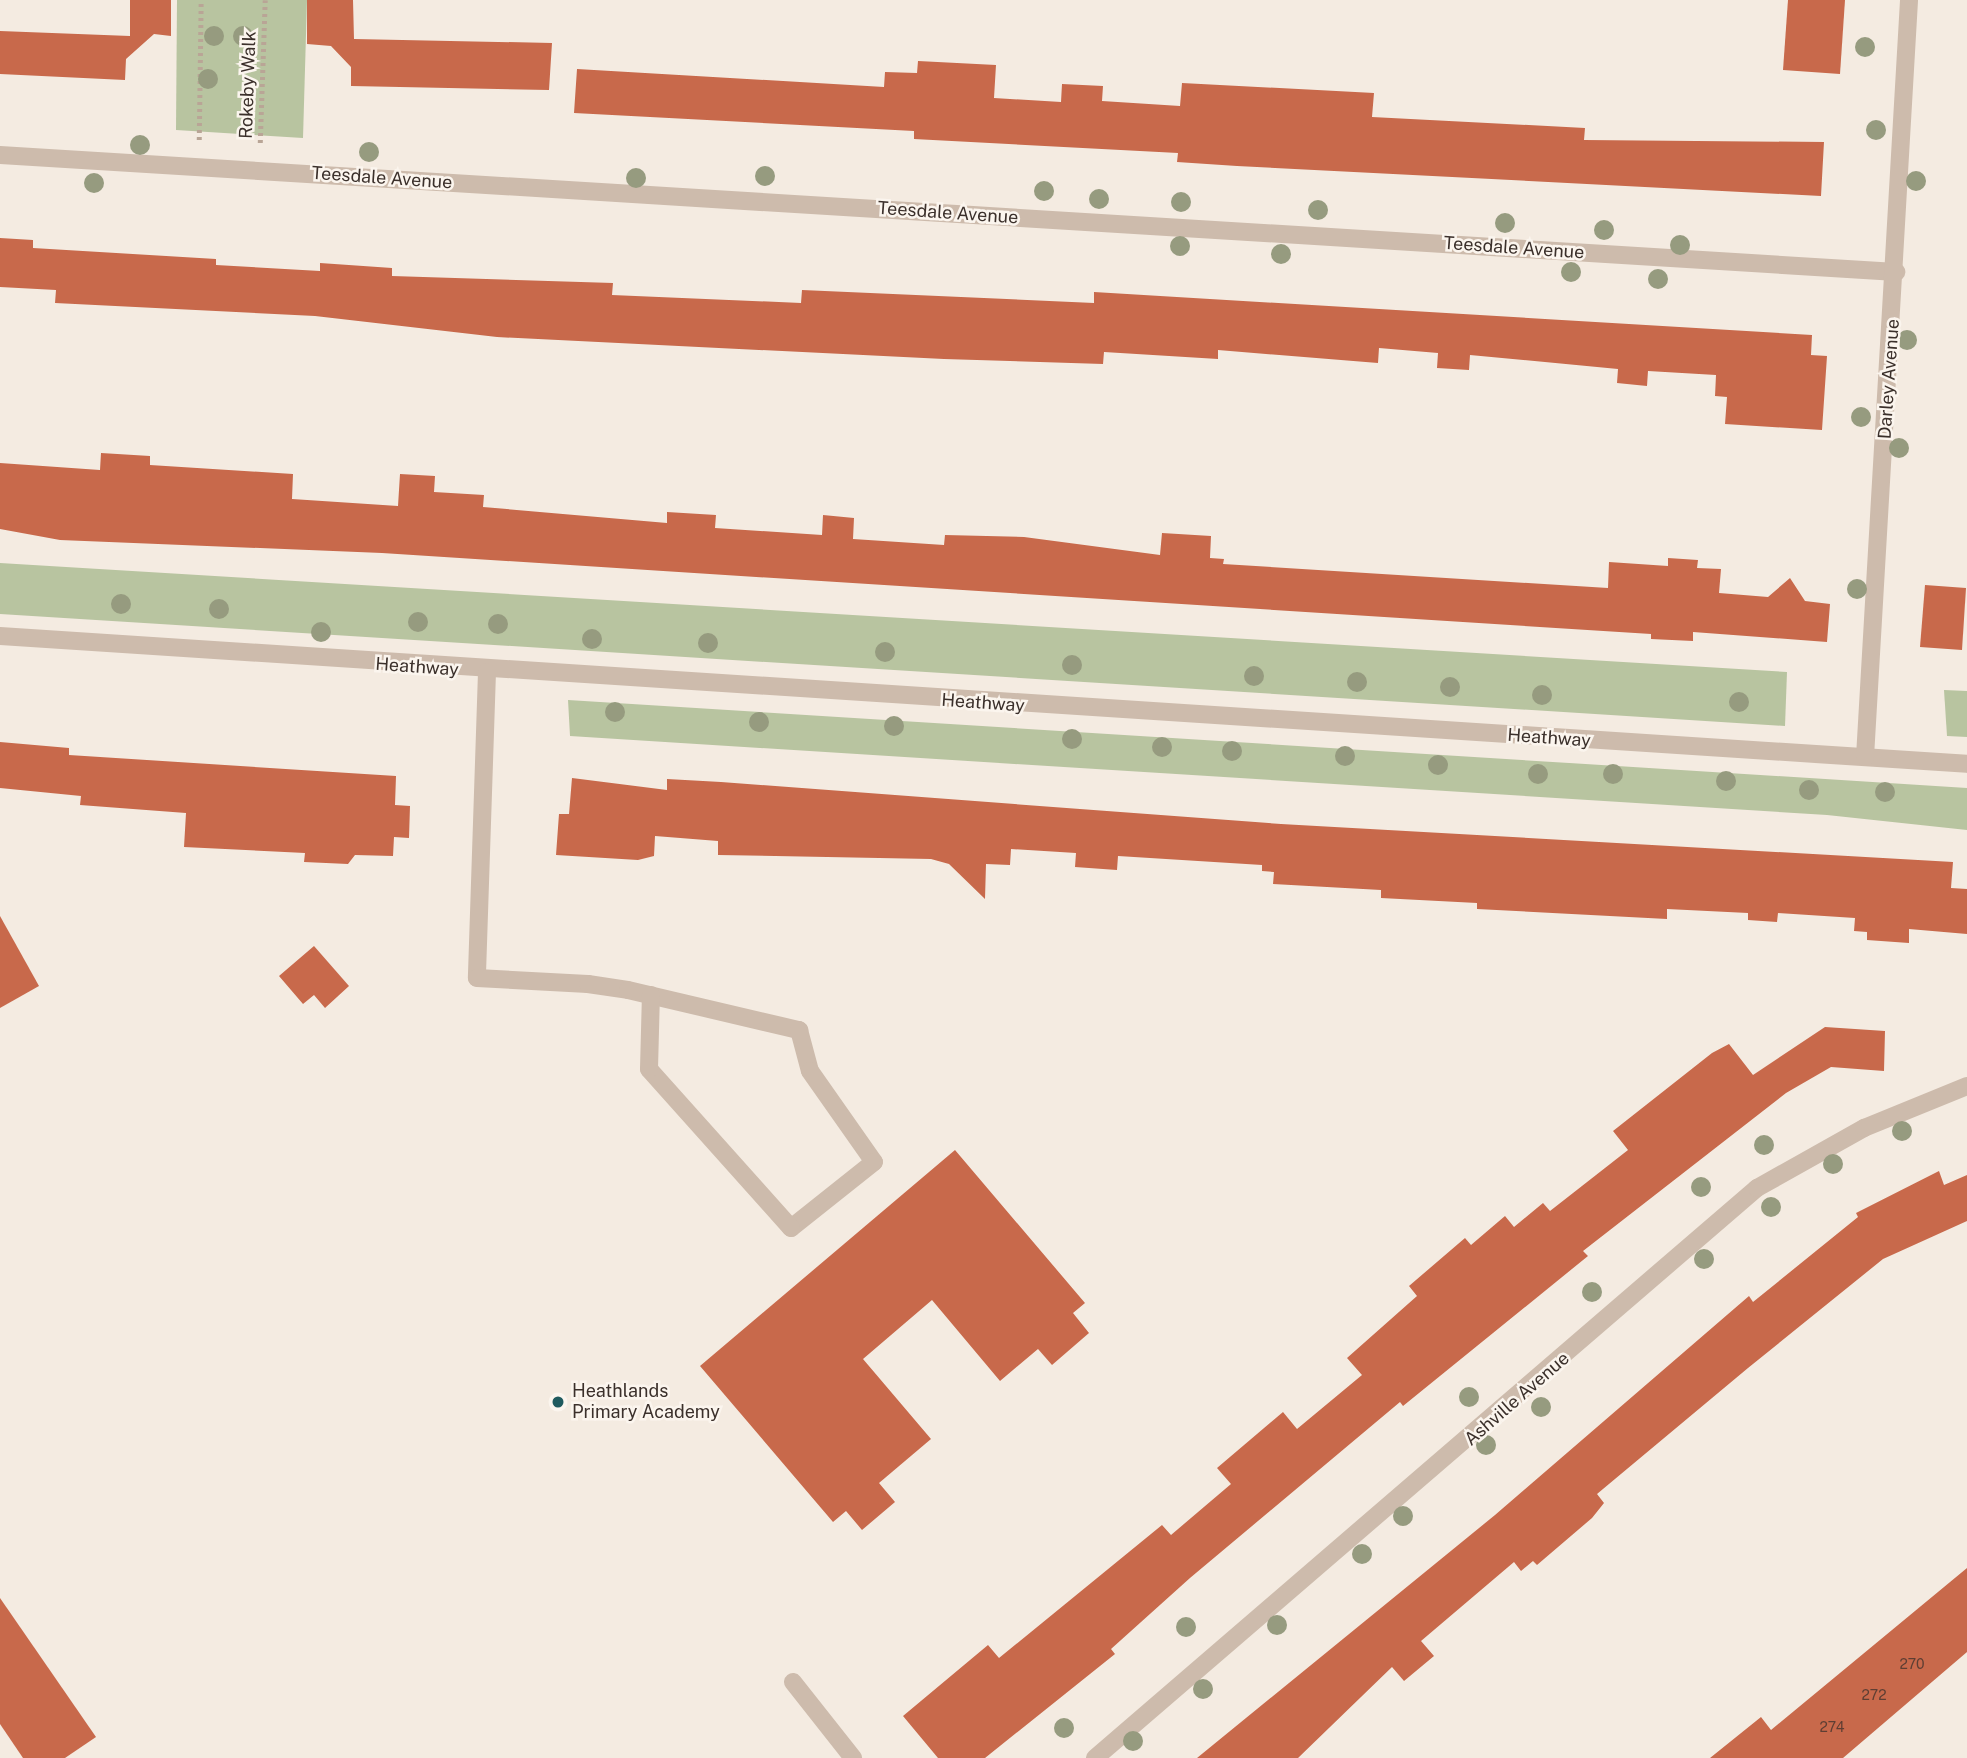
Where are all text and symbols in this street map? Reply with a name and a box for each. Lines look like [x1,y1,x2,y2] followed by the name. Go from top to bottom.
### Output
[235,30,261,140] street label: Rokeby Walk
[311,162,453,194] street label: Teesdale Avenue
[877,197,1019,229] street label: Teesdale Avenue
[1443,232,1585,264] street label: Teesdale Avenue
[1874,318,1904,440] street label: Darley Avenue
[375,653,459,681] street label: Heathway
[941,689,1025,717] street label: Heathway
[1507,724,1591,752] street label: Heathway
[1460,1348,1574,1450] street label: Ashville Avenue
[572,1381,720,1424] place label: Heathlands Primary Academy
[550,1394,566,1410] marker: Heathlands Primary Academy
[1899,1656,1925,1672] house number: 270
[1861,1687,1887,1703] house number: 272
[1819,1719,1845,1735] house number: 274

